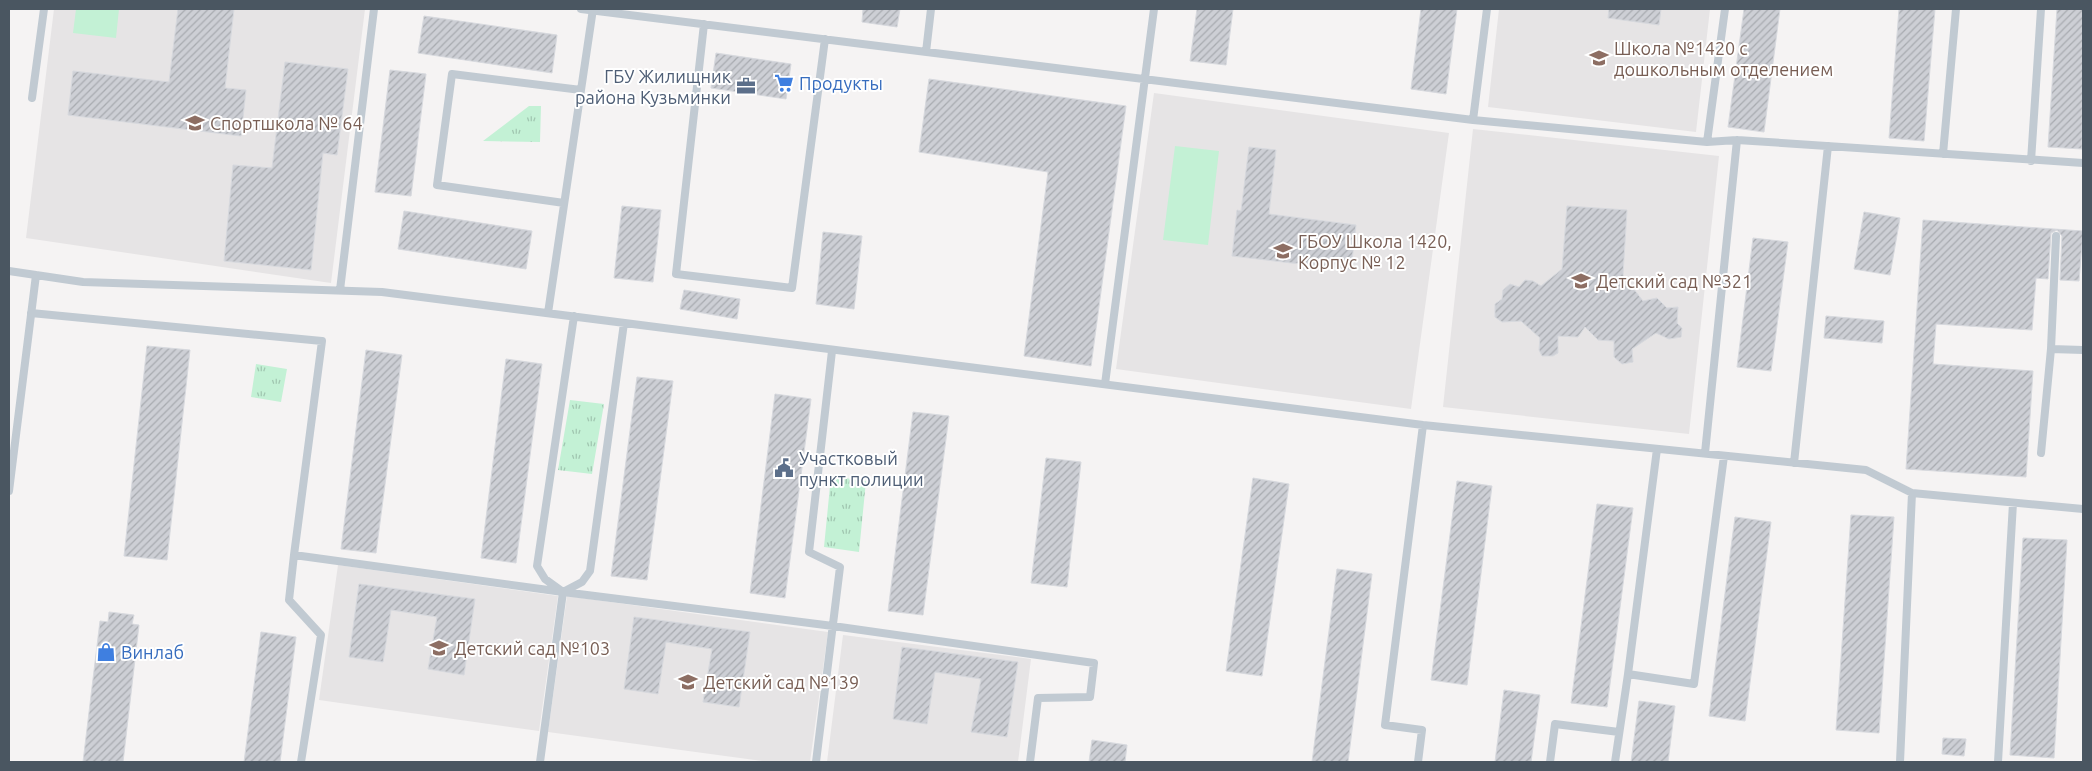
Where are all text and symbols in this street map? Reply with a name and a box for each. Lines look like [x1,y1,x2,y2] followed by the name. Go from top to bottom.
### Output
[1614,38,1833,79] place label: Школа №1420 с дошкольным отделением
[1588,47,1610,69] school or university icon: Школа №1420 с дошкольным отделением
[575,66,731,107] place label: ГБУ Жилищник района Кузьминки
[773,72,795,94] supermarket icon: Продукты
[799,73,883,93] place label: Продукты
[735,75,757,97] office icon: ГБУ Жилищник района Кузьминки
[184,112,206,134] school or university icon: Спортшкола № 64
[210,113,363,133] place label: Спортшкола № 64
[1298,231,1452,272] place label: ГБОУ Школа 1420, Корпус № 12
[1272,240,1294,262] school or university icon: ГБОУ Школа 1420, Корпус № 12
[1570,270,1592,292] school or university icon: Детский сад №321
[1596,271,1752,291] place label: Детский сад №321
[799,448,924,489] place label: Участковый пункт полиции
[773,457,795,479] public building icon: Участковый пункт полиции
[428,637,450,659] school or university icon: Детский сад №103
[454,638,610,658] place label: Детский сад №103
[95,641,117,663] shop icon: Винлаб
[121,642,184,662] place label: Винлаб
[677,671,699,693] school or university icon: Детский сад №139
[703,672,859,692] place label: Детский сад №139

